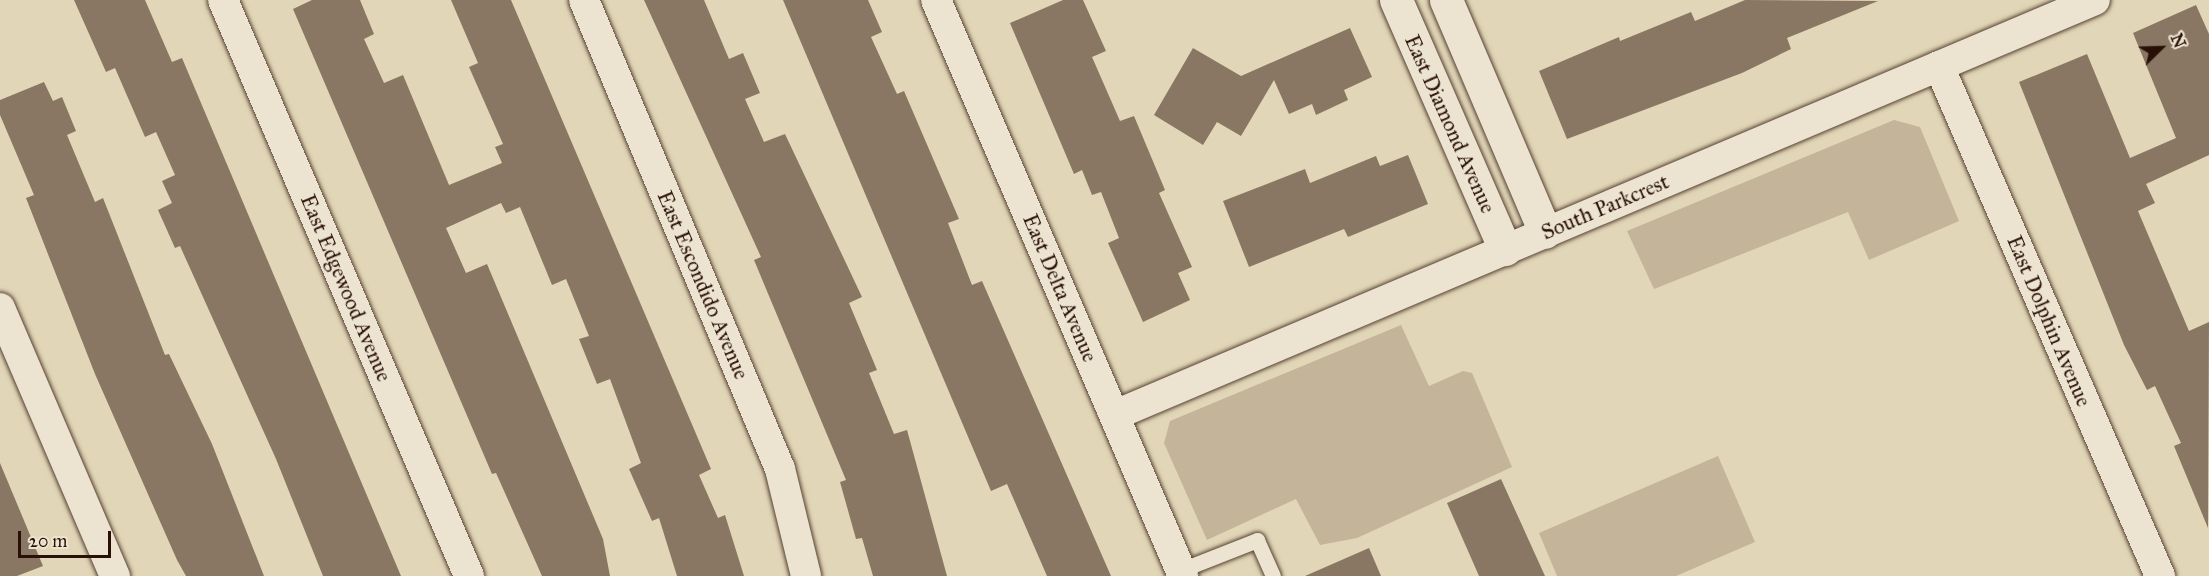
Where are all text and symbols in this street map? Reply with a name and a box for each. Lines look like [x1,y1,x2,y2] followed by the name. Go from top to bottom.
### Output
[2131,18,2191,78] north arrow
[1399,31,1501,217] street label: East Diamond Avenue
[2167,31,2189,51] text: N
[1538,169,1672,245] street label: South Parkcrest
[652,187,754,383] street label: East Escondido Avenue
[295,191,397,385] street label: East Edgewood Avenue
[1017,210,1103,366] street label: East Delta Avenue
[2002,232,2096,410] street label: East Dolphin Avenue
[21,519,114,557] scale bar
[29,530,67,552] text: 20 m

